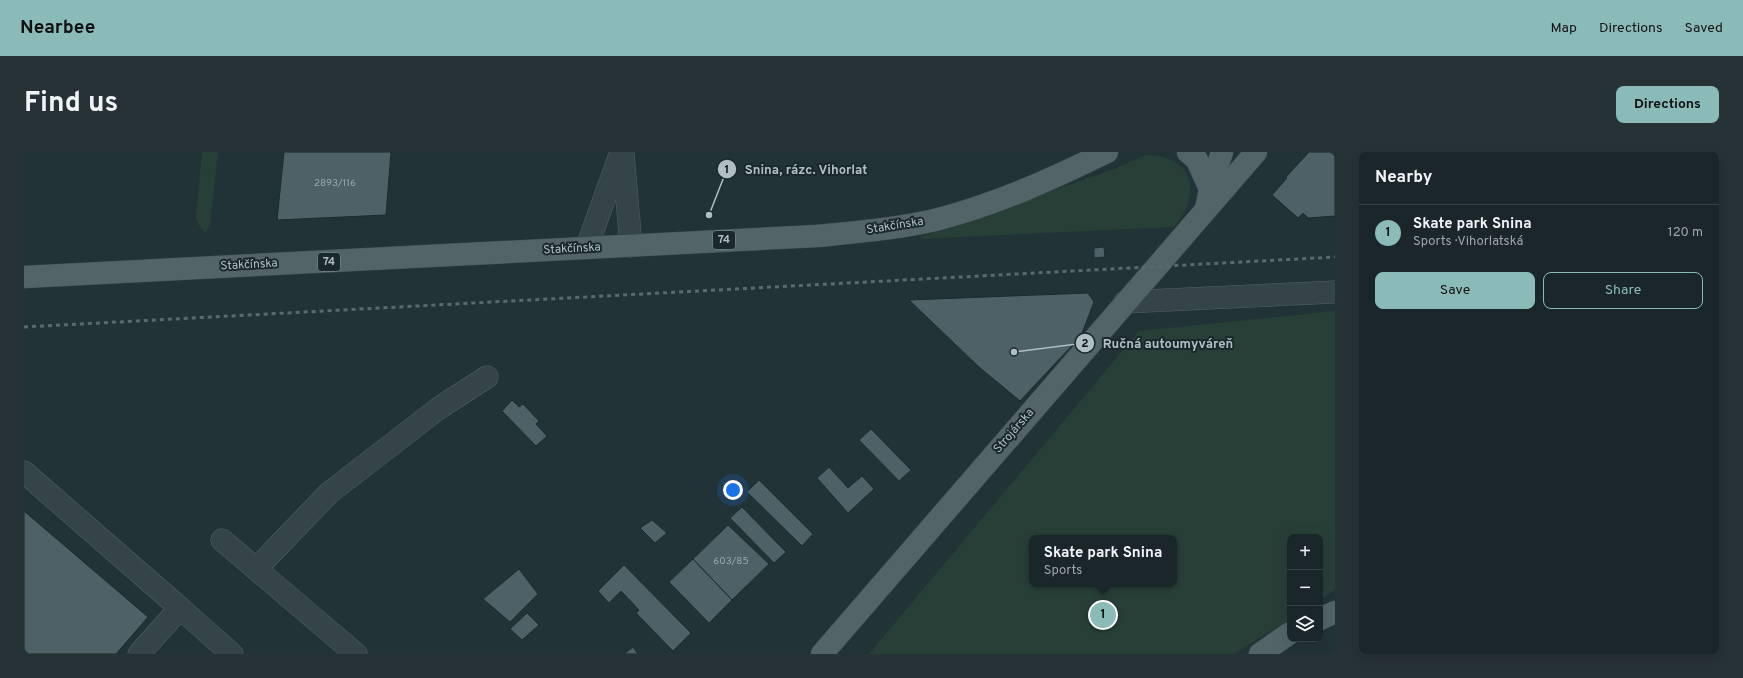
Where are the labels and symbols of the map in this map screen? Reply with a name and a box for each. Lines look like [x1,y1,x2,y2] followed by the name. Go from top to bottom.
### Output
[717,157,876,182] callout: Snina, rázc. Vihorlat
[725,162,729,178] text: 1
[745,163,867,179] text: Snina, rázc. Vihorlat
[314,177,356,190] house number: 2893/116
[865,214,925,238] street label: Stakčínska
[713,231,735,249] road number: 74
[543,240,601,258] street label: Stakčínska
[318,253,340,271] road number: 74
[220,256,278,274] street label: Stakčínska
[1075,331,1241,356] callout: Ručná autoumyváreň
[1081,336,1089,352] text: 2
[1103,337,1233,353] text: Ručná autoumyváreň
[990,405,1038,457] street label: Strojárska
[723,480,743,500] your location
[713,555,749,568] house number: 603/85
[1090,600,1116,630] pin: 1

